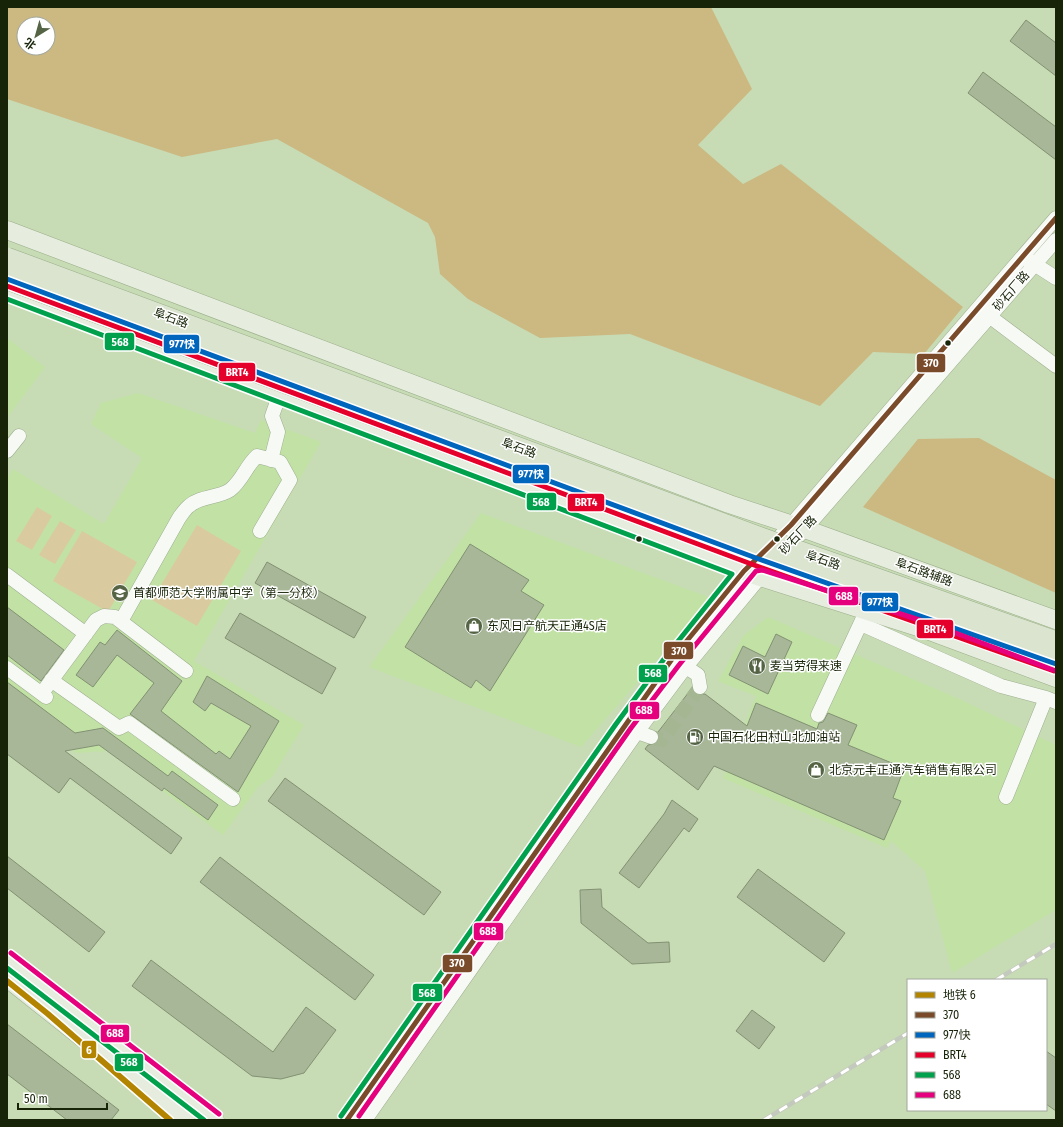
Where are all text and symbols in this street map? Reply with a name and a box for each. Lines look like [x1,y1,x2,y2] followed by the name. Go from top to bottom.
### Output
[16,16,56,56] north arrow
[22,35,39,52] text: 北
[990,268,1032,314] street label: 砂石厂路
[152,305,190,331] street label: 阜石路
[104,332,135,351] line badge: 568
[163,334,200,354] line badge: 977快
[112,336,129,349] text: 568
[169,338,195,351] text: 977快
[943,338,953,348] unlabelled marker
[916,353,946,373] line badge: 370
[922,357,939,370] text: 370
[218,362,256,382] line badge: BRT4
[226,366,249,379] text: BRT4
[500,435,538,461] street label: 阜石路
[512,464,550,484] line badge: 977快
[518,468,544,481] text: 977快
[526,492,557,511] line badge: 568
[567,493,605,512] line badge: BRT4
[533,496,550,509] text: 568
[575,496,598,509] text: BRT4
[777,513,819,557] street label: 砂石厂路
[634,534,644,544] unlabelled marker
[772,534,782,544] unlabelled marker
[804,548,842,572] street label: 阜石路
[893,555,955,589] street label: 阜石路辅路
[110,583,130,603] school or university icon: 首都师范大学附属中学（第一分校）
[133,586,325,600] place label: 首都师范大学附属中学（第一分校）
[828,586,859,606] line badge: 688
[835,590,853,603] text: 688
[861,592,899,612] line badge: 977快
[867,596,893,609] text: 977快
[464,616,484,636] shop icon: 东风日产航天正通4S店
[487,619,607,633] place label: 东风日产航天正通4S店
[916,619,954,639] line badge: BRT4
[924,623,947,636] text: BRT4
[663,641,694,660] line badge: 370
[670,645,687,658] text: 370
[747,656,767,676] restaurant icon: 麦当劳得来速
[770,659,842,673] place label: 麦当劳得来速
[638,664,668,683] line badge: 568
[645,667,662,680] text: 568
[629,701,660,720] line badge: 688
[635,704,653,717] text: 688
[685,727,705,747] fuel station icon: 中国石化田村山北加油站
[708,730,840,744] place label: 中国石化田村山北加油站
[806,760,826,780] shop icon: 北京元丰正通汽车销售有限公司
[829,763,997,777] place label: 北京元丰正通汽车销售有限公司
[473,922,504,941] line badge: 688
[479,925,497,938] text: 688
[442,954,473,973] line badge: 370
[448,957,465,970] text: 370
[907,979,1047,1111] legend
[412,983,443,1002] line badge: 568
[419,987,436,1000] text: 568
[943,988,976,1002] text: 地铁 6
[943,1008,959,1022] text: 370
[100,1024,130,1043] line badge: 688
[106,1027,124,1040] text: 688
[943,1028,970,1042] text: 977快
[81,1040,97,1059] line badge: 6
[86,1044,92,1057] text: 6
[943,1048,967,1062] text: BRT4
[114,1053,144,1072] line badge: 568
[121,1056,138,1069] text: 568
[943,1068,960,1082] text: 568
[18,1085,107,1111] scale bar
[943,1088,961,1102] text: 688
[24,1092,48,1106] text: 50 m

